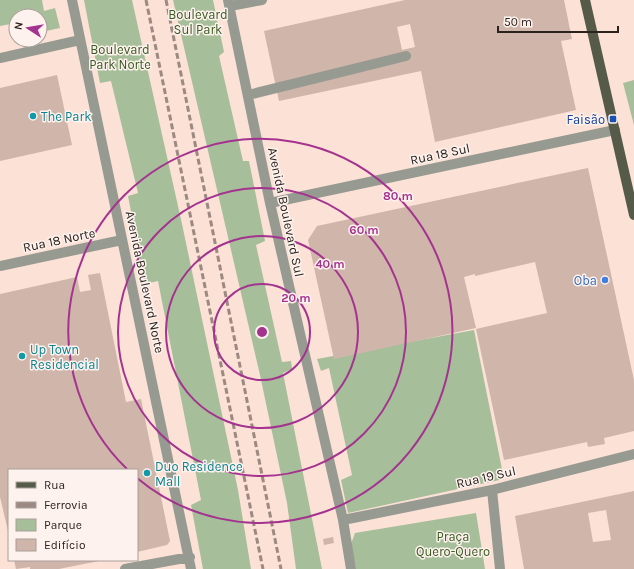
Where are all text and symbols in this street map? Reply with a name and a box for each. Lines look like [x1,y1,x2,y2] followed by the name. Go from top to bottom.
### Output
[168,7,228,37] park label: Boulevard Sul Park
[8,8,48,48] north arrow
[498,8,618,34] scale bar
[504,15,532,29] text: 50 m
[12,21,26,31] text: N
[89,42,151,72] park label: Boulevard Park Norte
[41,109,92,124] place label: The Park
[28,111,38,121] marker: The Park
[566,112,605,127] place label: Faisão
[608,114,618,124] marker: Faisão
[409,140,471,168] street label: Rua 18 Sul
[265,146,307,278] street label: Avenida Boulevard Sul
[383,189,413,203] text: 80 m
[123,210,167,355] street label: Avenida Boulevard Norte
[349,223,379,237] text: 60 m
[21,225,97,255] street label: Rua 18 Norte
[315,257,345,271] text: 40 m
[574,273,597,288] place label: Oba
[600,275,610,285] marker: Oba
[281,291,311,305] text: 20 m
[255,325,269,339] centre of rings
[30,342,99,372] place label: Up Town Residencial
[17,351,27,361] marker: Up Town Residencial
[155,459,243,489] place label: Duo Residence Mall
[455,463,517,491] street label: Rua 19 Sul
[142,468,152,478] marker: Duo Residence Mall
[8,469,138,561] legend
[44,478,65,492] text: Rua
[44,498,88,512] text: Ferrovia
[44,518,82,532] text: Parque
[416,529,490,559] park label: Praça Quero-Quero
[44,538,85,552] text: Edifício

